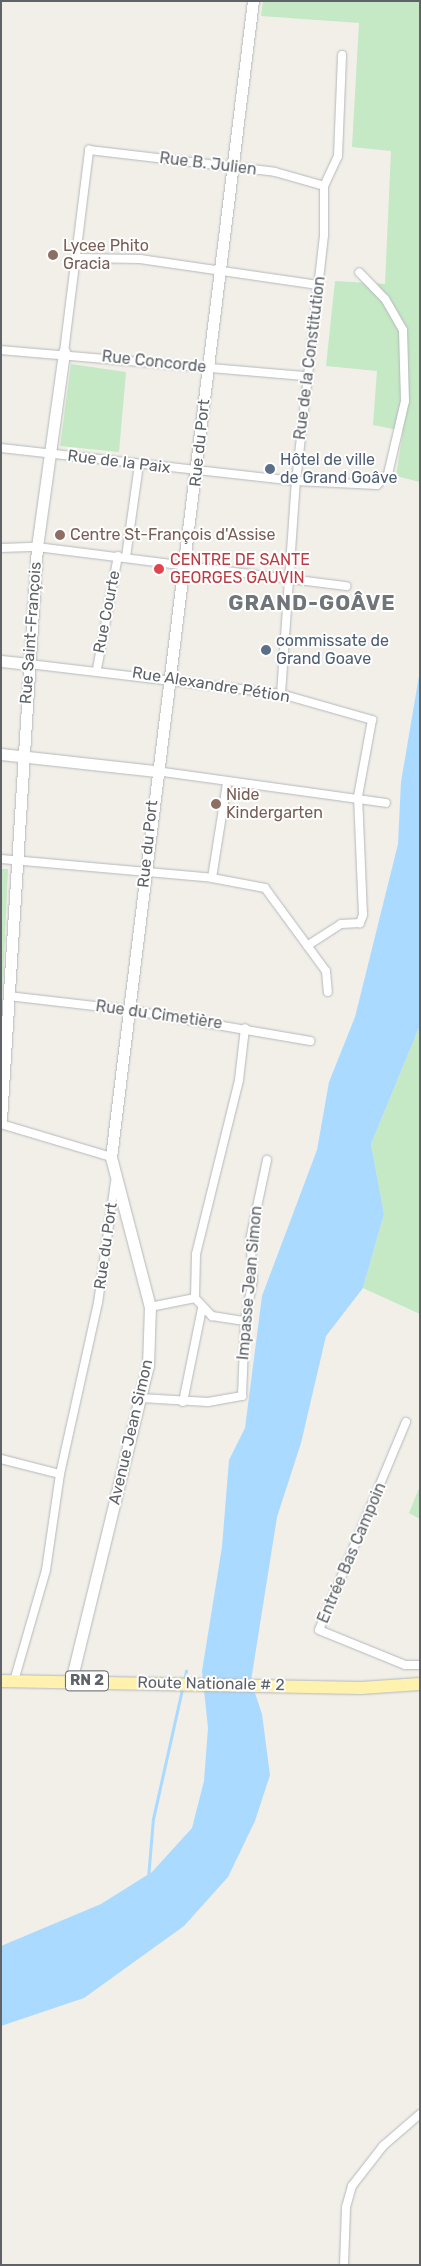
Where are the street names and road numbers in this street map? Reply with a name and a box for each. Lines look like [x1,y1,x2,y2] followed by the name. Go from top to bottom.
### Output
[158,149,258,179] street label: Rue B. Julien
[290,275,330,441] street label: Rue de la Constitution
[101,347,207,377] street label: Rue Concorde
[186,398,214,488] street label: Rue du Port
[66,446,172,478] street label: Rue de la Paix
[16,561,46,705] street label: Rue Saint-François
[90,569,124,655] street label: Rue Courte
[131,663,291,707] street label: Rue Alexandre Pétion
[134,799,162,889] street label: Rue du Port
[94,997,224,1033] street label: Rue du Cimetière
[90,1201,122,1291] street label: Rue du Port
[234,1205,266,1361] street label: Impasse Jean Simon
[105,1358,157,1506] street label: Avenue Jean Simon
[314,1480,390,1626] street label: Entrée Bas Campoin
[64,1668,110,1694] road number: RN 2
[137,1673,285,1695] street label: Route Nationale # 2

